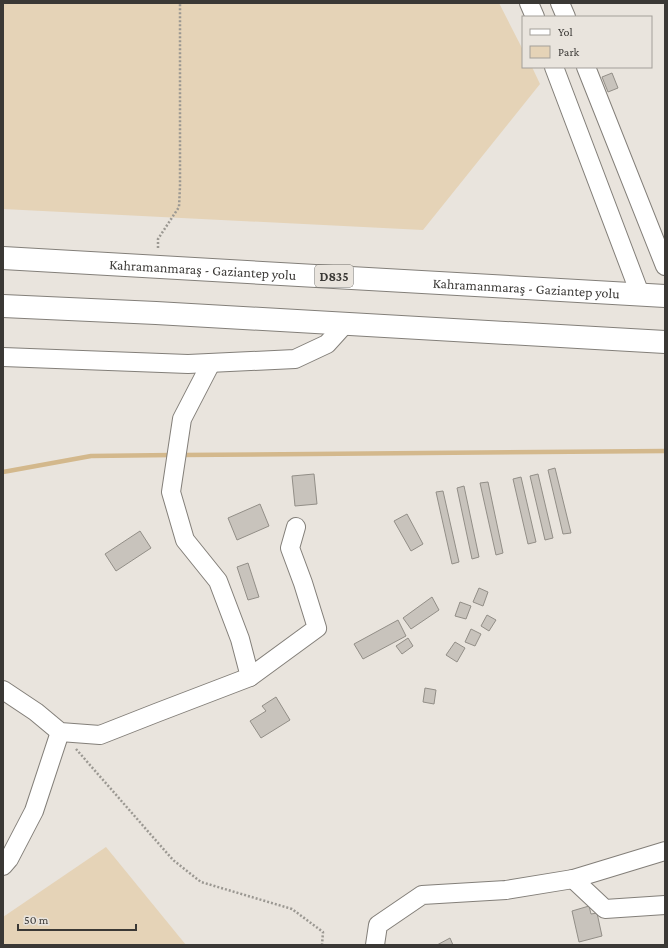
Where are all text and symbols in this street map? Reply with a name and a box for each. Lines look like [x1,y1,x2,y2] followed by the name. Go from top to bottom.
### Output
[522,16,652,68] legend
[558,25,573,39] text: Yol
[558,45,580,59] text: Park
[109,256,297,283] street label: Kahramanmaraş - Gaziantep yolu
[315,265,353,287] road number: D835
[432,275,621,301] street label: Kahramanmaraş - Gaziantep yolu
[18,906,136,932] scale bar
[24,913,49,927] text: 50 m

